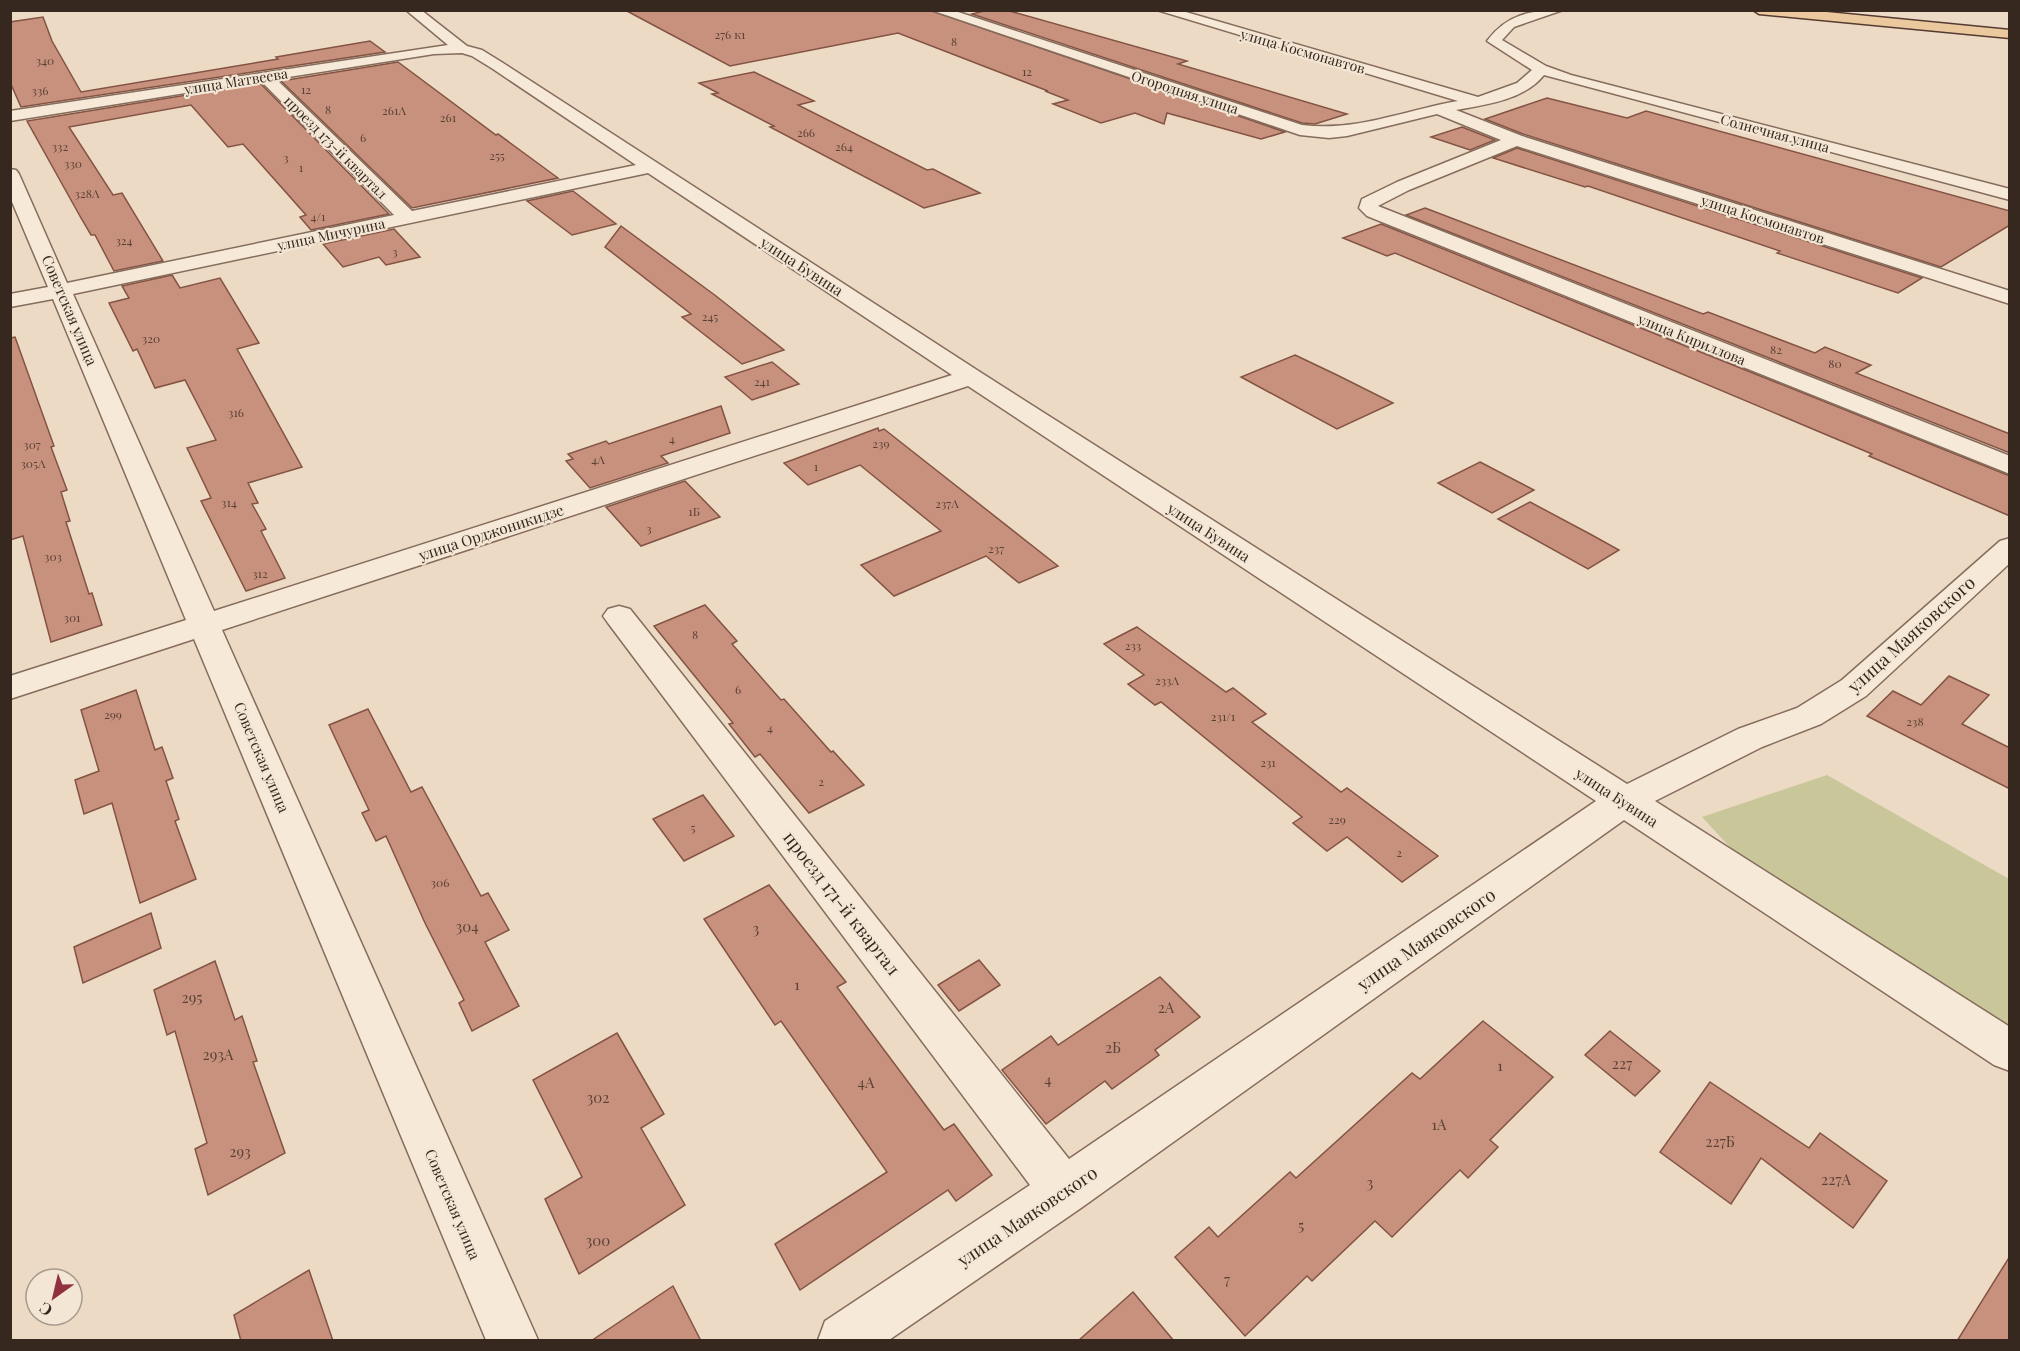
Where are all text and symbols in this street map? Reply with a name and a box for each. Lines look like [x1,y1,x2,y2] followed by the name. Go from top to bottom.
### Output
[1237,24,1368,78] street label: улица Космонавтов
[714,26,746,42] house number: 276 к1
[951,33,957,49] house number: 8
[36,52,54,68] house number: 340
[182,63,289,99] street label: улица Матвеева
[1022,63,1032,79] house number: 12
[1129,66,1241,118] street label: Огородняя улица
[301,81,311,97] house number: 12
[31,82,49,98] house number: 336
[281,92,391,202] street label: проезд 173-й квартал
[325,101,331,117] house number: 8
[382,102,406,118] house number: 261А
[440,109,457,125] house number: 261
[1718,109,1832,157] street label: Солнечная улица
[797,124,815,140] house number: 266
[360,129,366,145] house number: 6
[52,138,69,154] house number: 332
[835,138,853,154] house number: 264
[489,147,505,163] house number: 255
[283,150,289,164] house number: 3
[64,155,82,171] house number: 330
[299,160,303,174] house number: 1
[75,185,100,201] house number: 328А
[1698,190,1828,248] street label: улица Космонавтов
[311,208,326,224] house number: 4/1
[274,213,387,255] street label: улица Мичурина
[756,231,848,301] street label: улица Бувина
[115,232,133,248] house number: 324
[392,243,398,259] house number: 3
[38,252,103,369] street label: Советская улица
[702,308,718,324] house number: 245
[1634,308,1749,369] street label: улица Кириллова
[142,330,160,346] house number: 320
[1770,341,1782,357] house number: 82
[1828,355,1842,371] house number: 80
[754,373,771,389] house number: 241
[228,404,244,420] house number: 316
[669,430,675,446] house number: 4
[872,435,890,451] house number: 239
[23,436,41,452] house number: 307
[591,451,605,467] house number: 4А
[20,455,46,471] house number: 305А
[814,458,819,474] house number: 1
[221,494,237,510] house number: 314
[935,495,959,511] house number: 237А
[1163,497,1255,567] street label: улица Бувина
[415,499,566,565] street label: улица Орджоникидзе
[688,503,700,519] house number: 1Б
[646,520,652,536] house number: 3
[988,540,1004,556] house number: 237
[44,548,62,564] house number: 303
[252,565,268,581] house number: 312
[1841,570,1980,698] street label: улица Маяковского
[63,609,81,625] house number: 301
[692,626,698,642] house number: 8
[1125,637,1141,653] house number: 233
[1155,672,1180,688] house number: 233А
[735,681,741,697] house number: 6
[230,699,295,816] street label: Советская улица
[104,706,122,722] house number: 299
[1211,708,1236,724] house number: 231/1
[1906,713,1924,729] house number: 238
[767,719,773,735] house number: 4
[1260,754,1276,770] house number: 231
[1571,762,1663,832] street label: улица Бувина
[818,773,824,789] house number: 2
[1328,811,1346,827] house number: 229
[691,819,696,835] house number: 5
[778,826,906,980] street label: проезд 171-й квартал
[1396,844,1402,860] house number: 2
[431,874,449,890] house number: 306
[1351,882,1500,996] street label: улица Маяковского
[455,916,479,936] house number: 304
[753,918,760,938] house number: 3
[794,974,800,994] house number: 1
[181,987,203,1007] house number: 295
[1158,997,1175,1017] house number: 2А
[1105,1037,1121,1057] house number: 2Б
[202,1044,234,1064] house number: 293А
[1612,1053,1632,1073] house number: 227
[1497,1055,1503,1075] house number: 1
[1044,1069,1052,1089] house number: 4
[858,1072,875,1092] house number: 4А
[587,1087,609,1107] house number: 302
[1431,1114,1447,1134] house number: 1А
[1705,1131,1735,1151] house number: 227Б
[229,1141,251,1161] house number: 293
[421,1146,486,1263] street label: Советская улица
[952,1160,1102,1272] street label: улица Маяковского
[1821,1169,1851,1189] house number: 227А
[1367,1172,1374,1192] house number: 3
[1298,1215,1304,1235] house number: 5
[586,1230,610,1250] house number: 300
[24,1267,84,1327] north arrow
[1224,1269,1230,1289] house number: 7
[35,1298,56,1322] text: С

